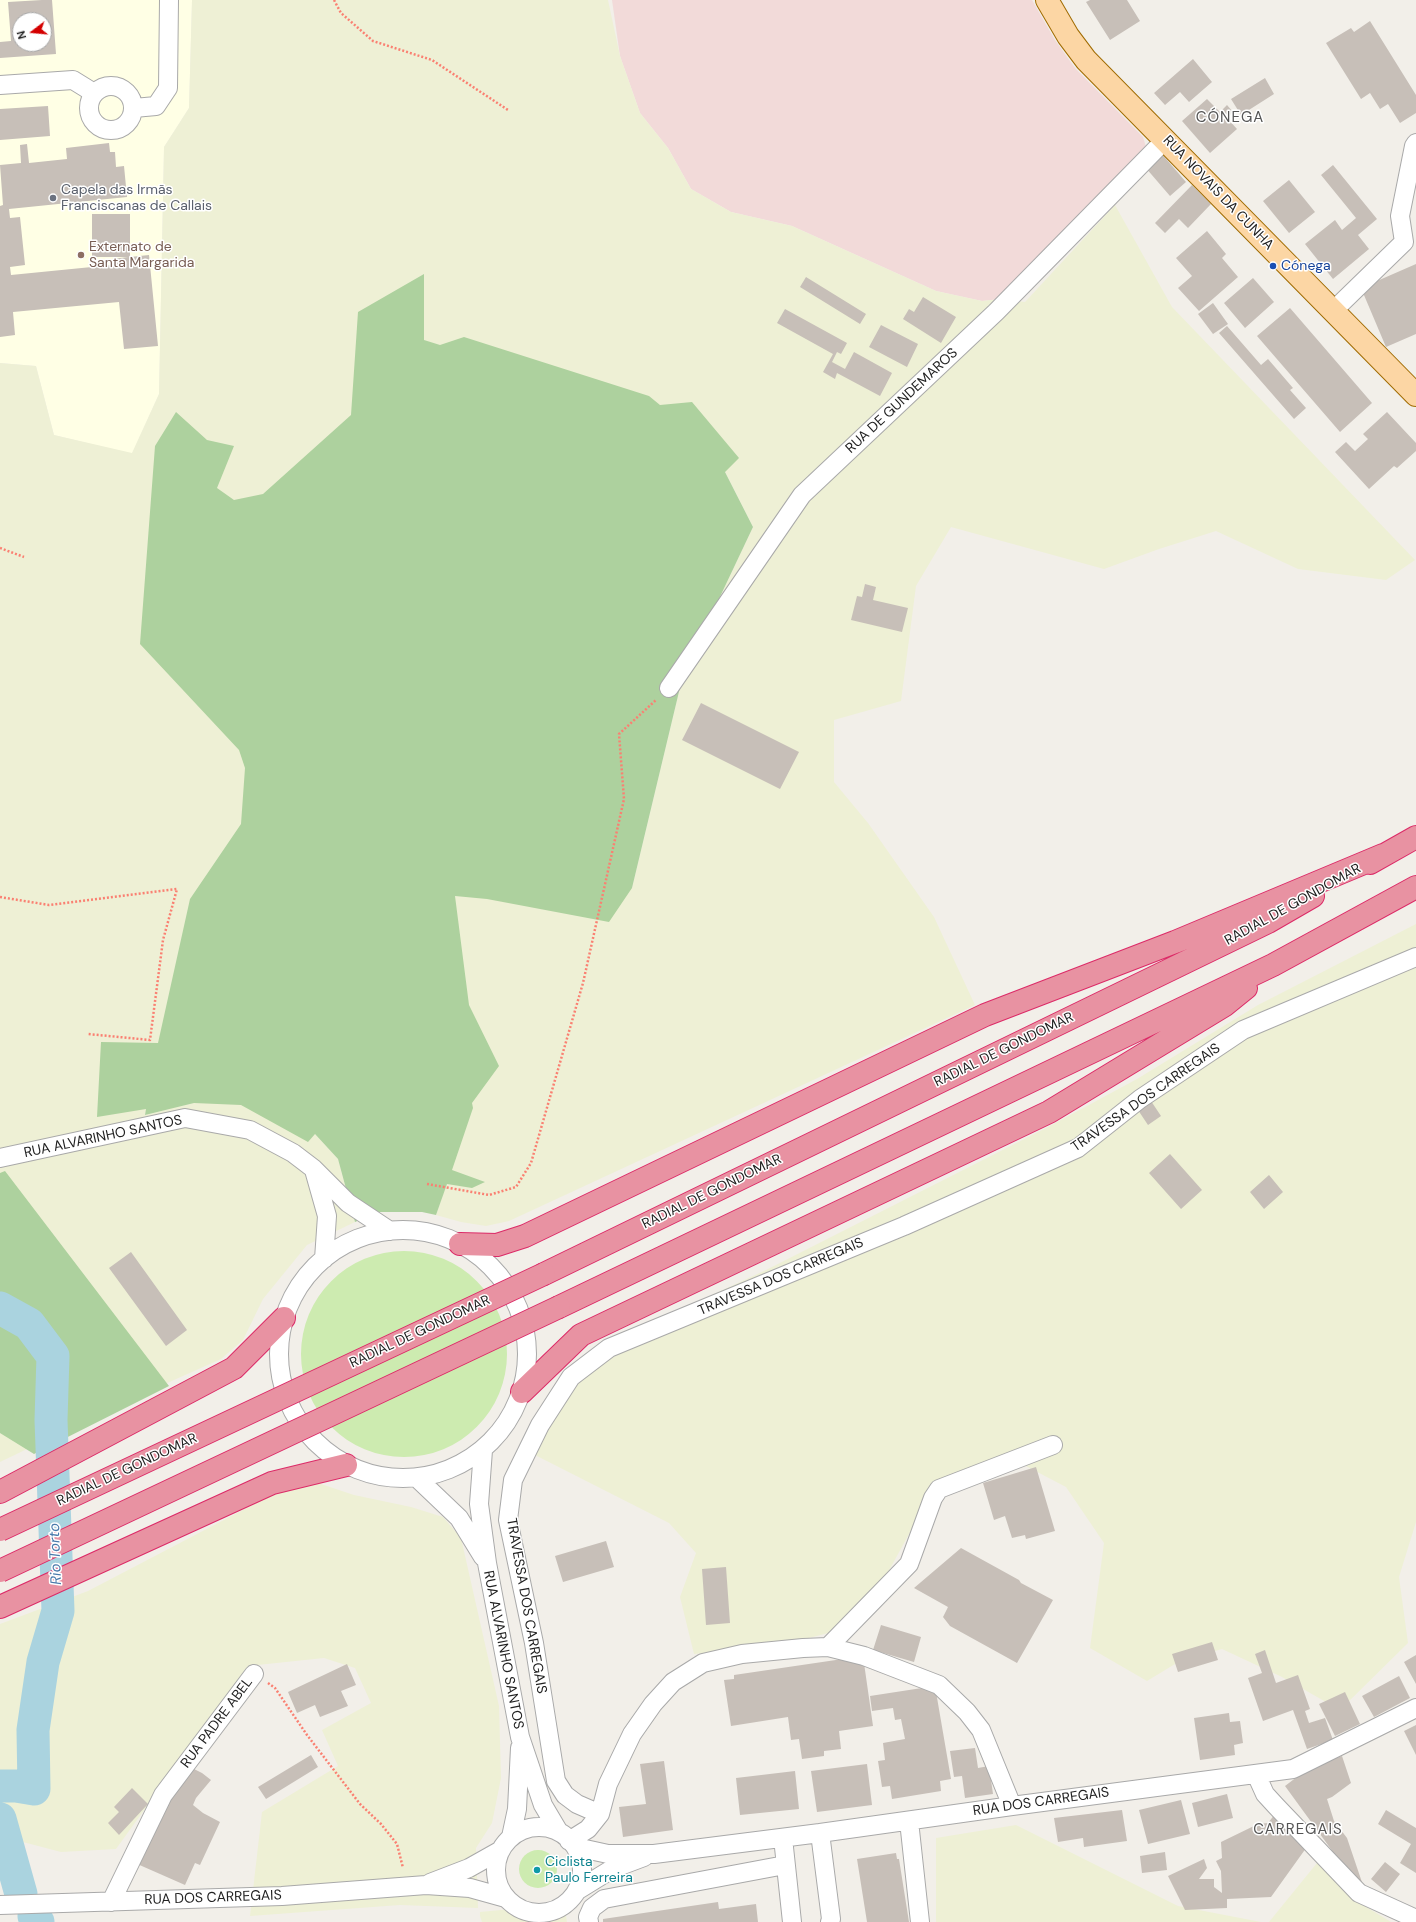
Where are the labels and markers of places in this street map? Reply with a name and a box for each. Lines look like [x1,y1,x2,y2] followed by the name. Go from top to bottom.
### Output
[61,182,212,214] place label: Capela das Irmãs Franciscanas de Callais
[48,193,58,203] marker: Capela das Irmãs Franciscanas de Callais
[89,239,194,272] place label: Externato de Santa Margarida
[76,250,86,260] marker: Externato de Santa Margarida
[1281,258,1331,274] place label: Cónega
[1268,261,1278,271] marker: Cónega
[545,1854,633,1886] place label: Ciclista Paulo Ferreira
[532,1865,542,1875] marker: Ciclista Paulo Ferreira

